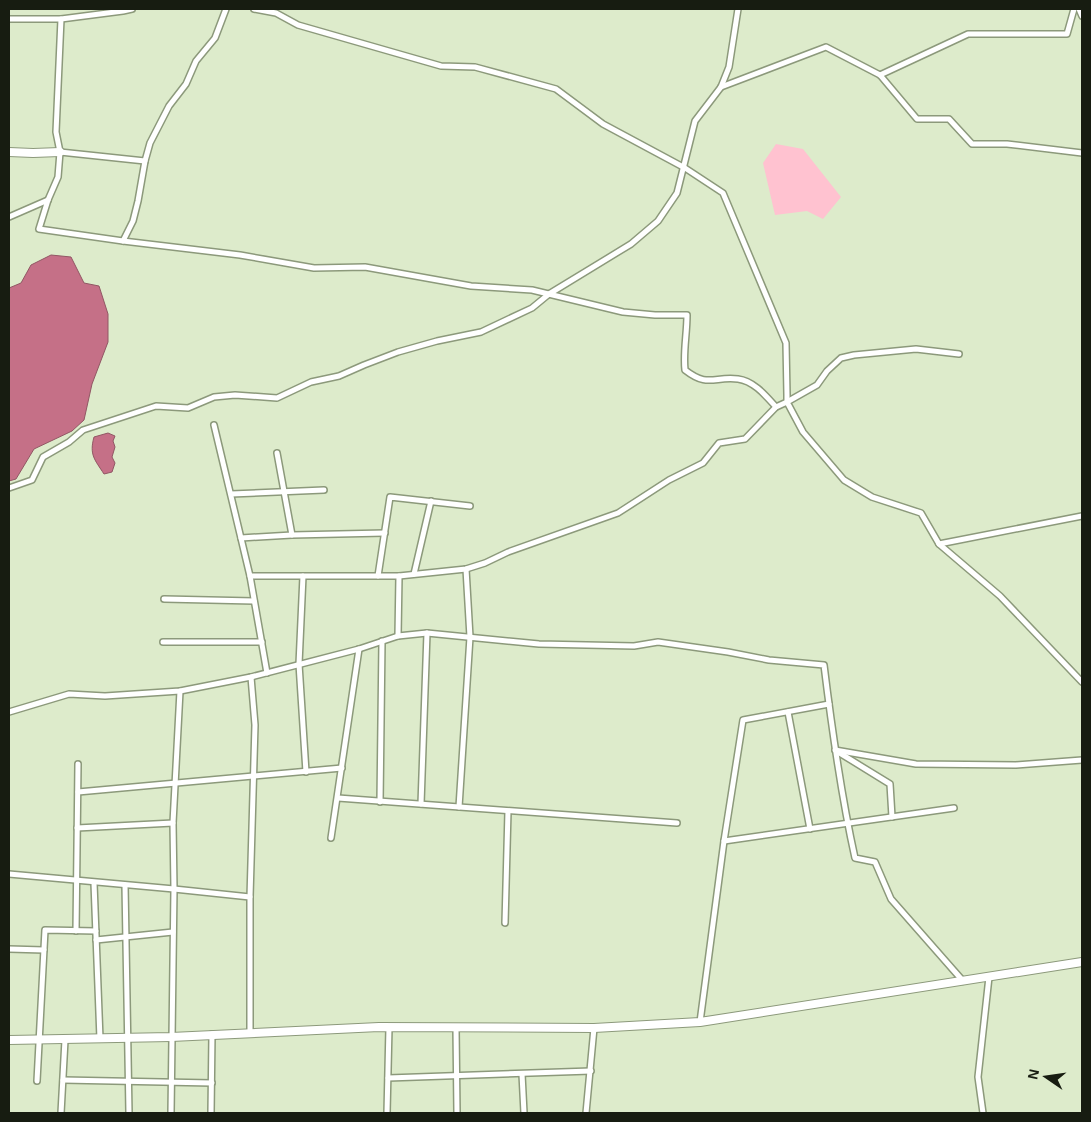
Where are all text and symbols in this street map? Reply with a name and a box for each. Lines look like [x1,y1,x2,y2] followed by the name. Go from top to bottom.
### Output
[1021,1052,1071,1102] north arrow
[1024,1067,1042,1081] text: N

